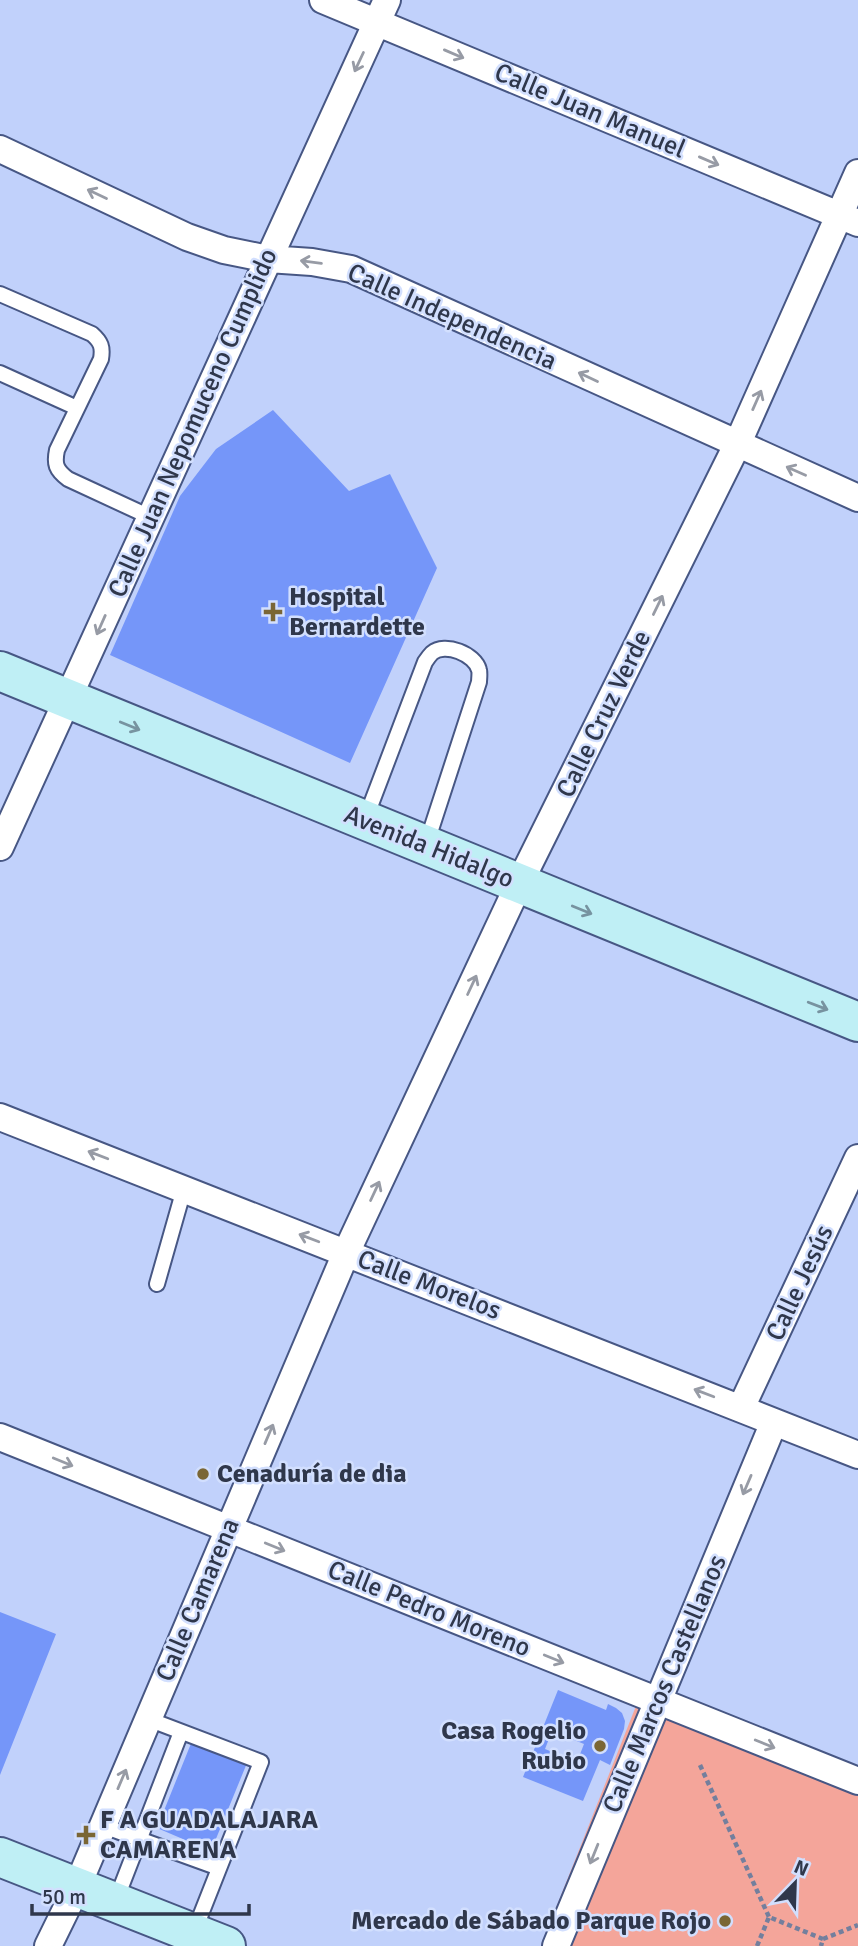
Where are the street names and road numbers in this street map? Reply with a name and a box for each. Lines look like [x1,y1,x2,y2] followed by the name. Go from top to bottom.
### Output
[490,56,690,166] street label: Calle Juan Manuel
[101,244,285,602] street label: Calle Juan Nepomuceno Cumplido
[343,257,561,377] street label: Calle Independencia
[550,625,658,803] street label: Calle Cruz Verde
[339,798,519,896] street label: Avenida Hidalgo
[759,1220,841,1346] street label: Calle Jesús
[353,1243,505,1327] street label: Calle Morelos
[149,1514,247,1686] street label: Calle Camarena
[596,1550,734,1818] street label: Calle Marcos Castellanos
[323,1554,535,1664] street label: Calle Pedro Moreno

